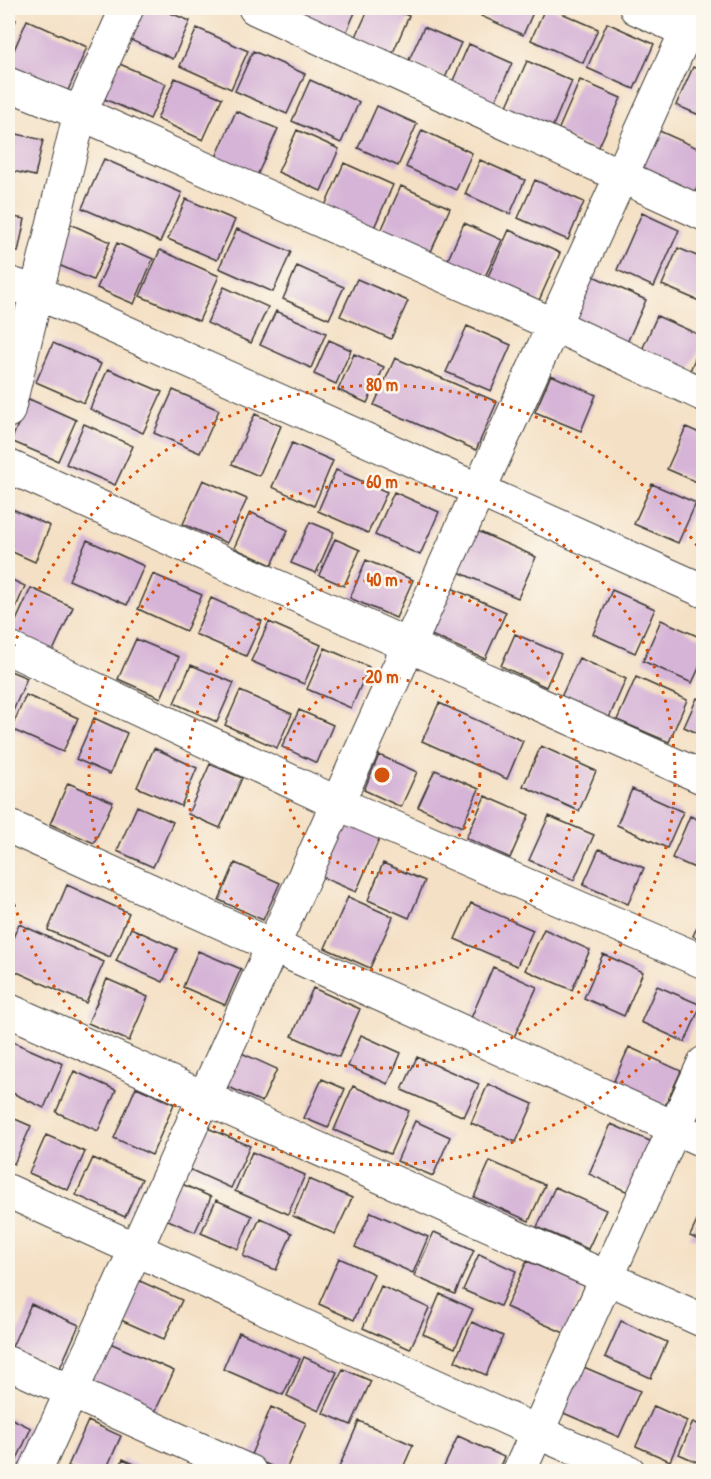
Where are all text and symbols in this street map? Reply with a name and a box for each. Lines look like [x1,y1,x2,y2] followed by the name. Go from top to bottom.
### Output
[366,372,398,397] text: 80 m
[366,469,398,494] text: 60 m
[366,567,398,592] text: 40 m
[366,664,398,689] text: 20 m
[372,765,392,785] centre of rings

